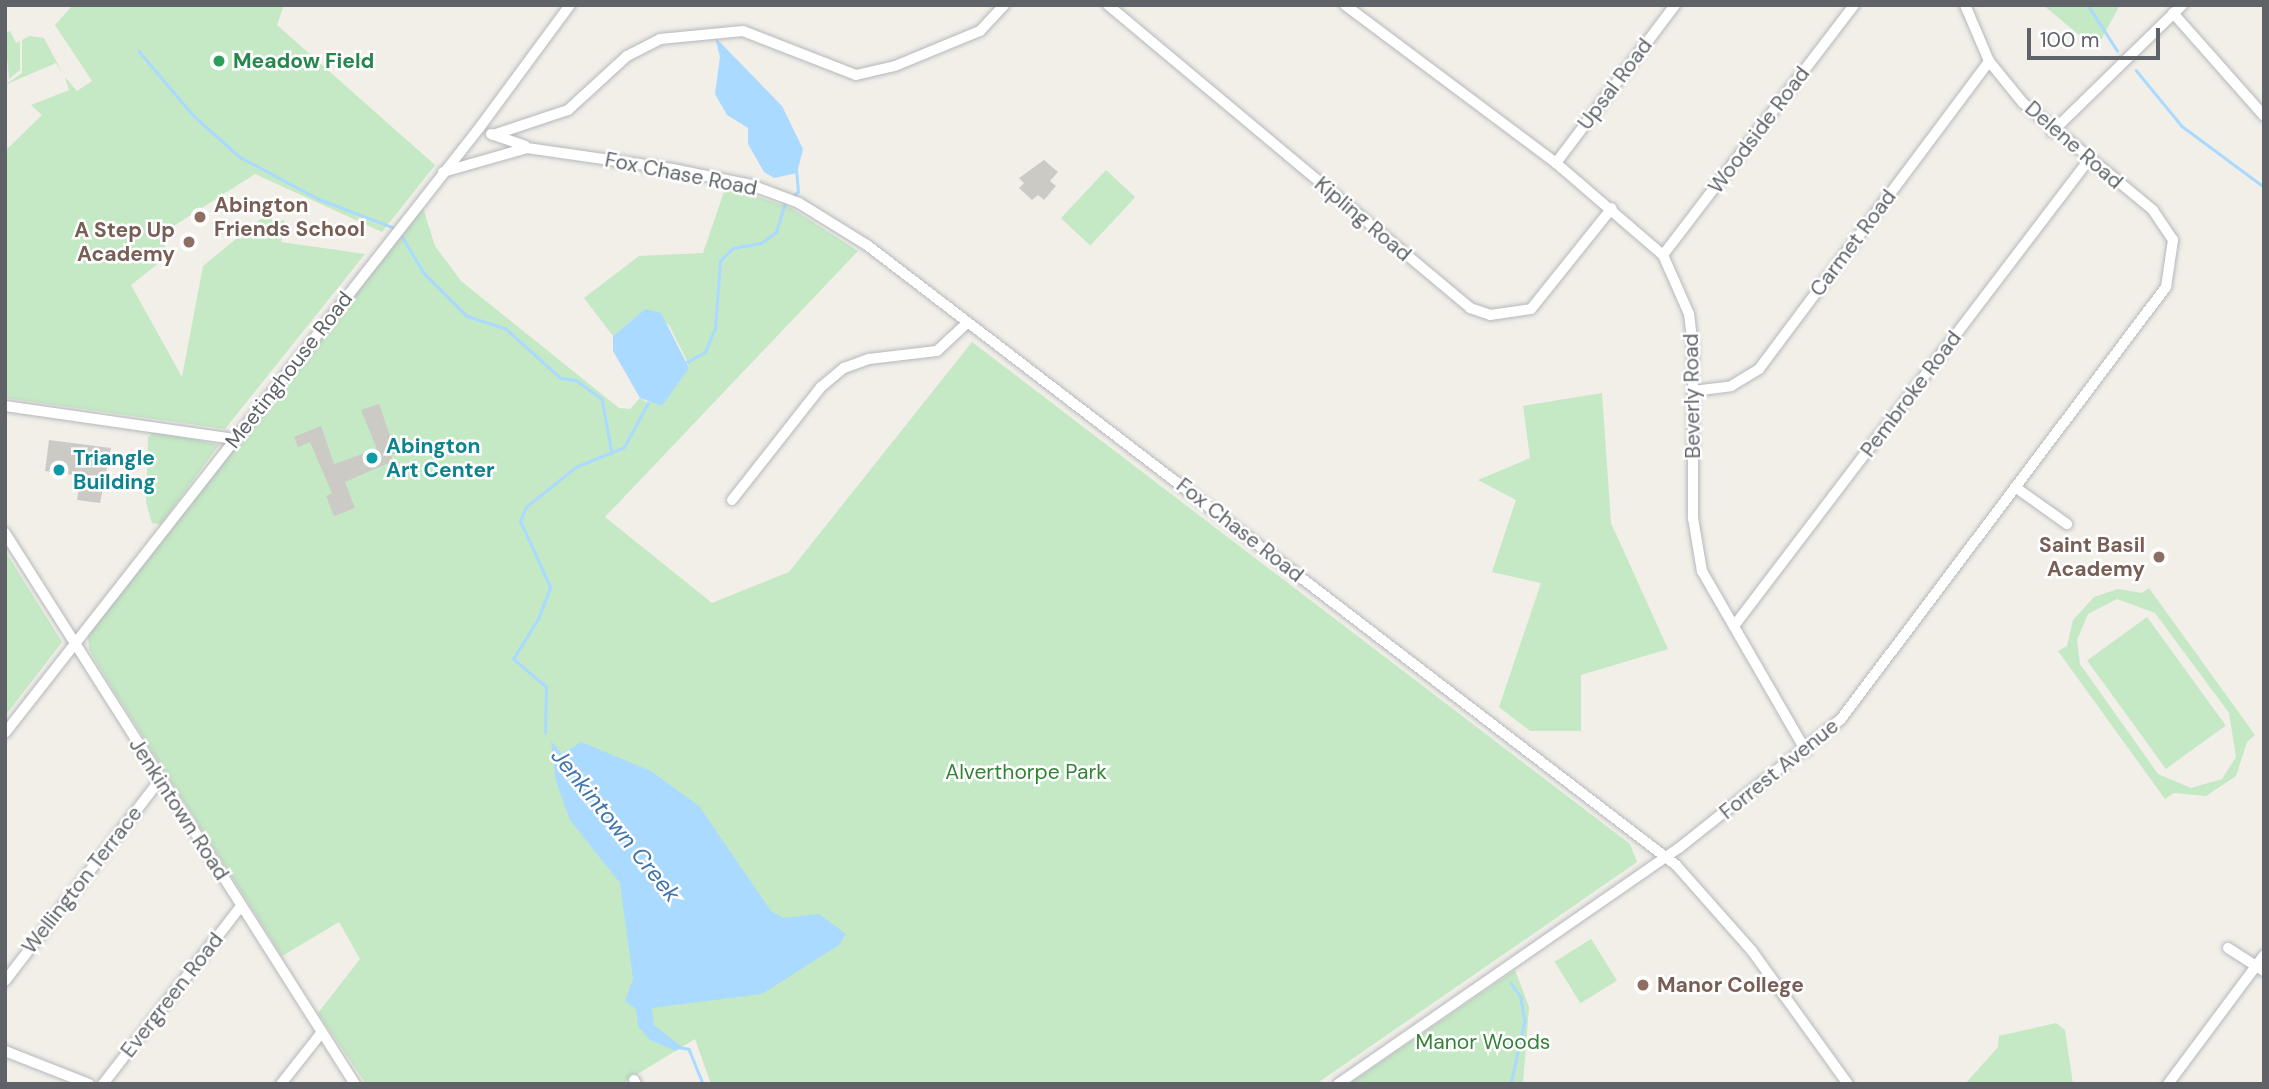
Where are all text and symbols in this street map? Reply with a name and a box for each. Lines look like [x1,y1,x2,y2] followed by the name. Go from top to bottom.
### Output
[2031,14,2164,58] scale bar
[2040,26,2100,54] text: 100 m
[1572,33,1658,135] street label: Upsal Road
[233,48,374,74] place label: Meadow Field
[211,53,227,69] marker: Meadow Field
[1703,62,1815,198] street label: Woodside Road
[2020,96,2128,194] street label: Delene Road
[603,147,759,201] street label: Fox Chase Road
[1310,171,1416,267] street label: Kipling Road
[1805,185,1901,301] street label: Carmet Road
[214,192,365,242] place label: Abington Friends School
[192,209,208,225] marker: Abington Friends School
[74,217,175,267] place label: A Step Up Academy
[181,234,197,250] marker: A Step Up Academy
[220,287,358,453] street label: Meetinghouse Road
[1855,326,1967,462] street label: Pembroke Road
[1678,333,1706,459] street label: Beverly Road
[386,433,495,483] place label: Abington Art Center
[73,445,156,495] place label: Triangle Building
[364,450,380,466] marker: Abington Art Center
[51,462,67,478] marker: Triangle Building
[1171,473,1309,587] street label: Fox Chase Road
[2039,532,2145,582] place label: Saint Basil Academy
[2151,549,2167,565] marker: Saint Basil Academy
[1715,713,1843,825] street label: Forrest Avenue
[124,733,234,885] street label: Jenkintown Road
[546,743,686,907] water label: Jenkintown Creek
[945,759,1107,785] park label: Alverthorpe Park
[17,801,147,959] street label: Wellington Terrace
[115,928,229,1062] street label: Evergreen Road
[1657,972,1804,998] place label: Manor College
[1635,977,1651,993] marker: Manor College
[1416,1029,1550,1055] park label: Manor Woods

